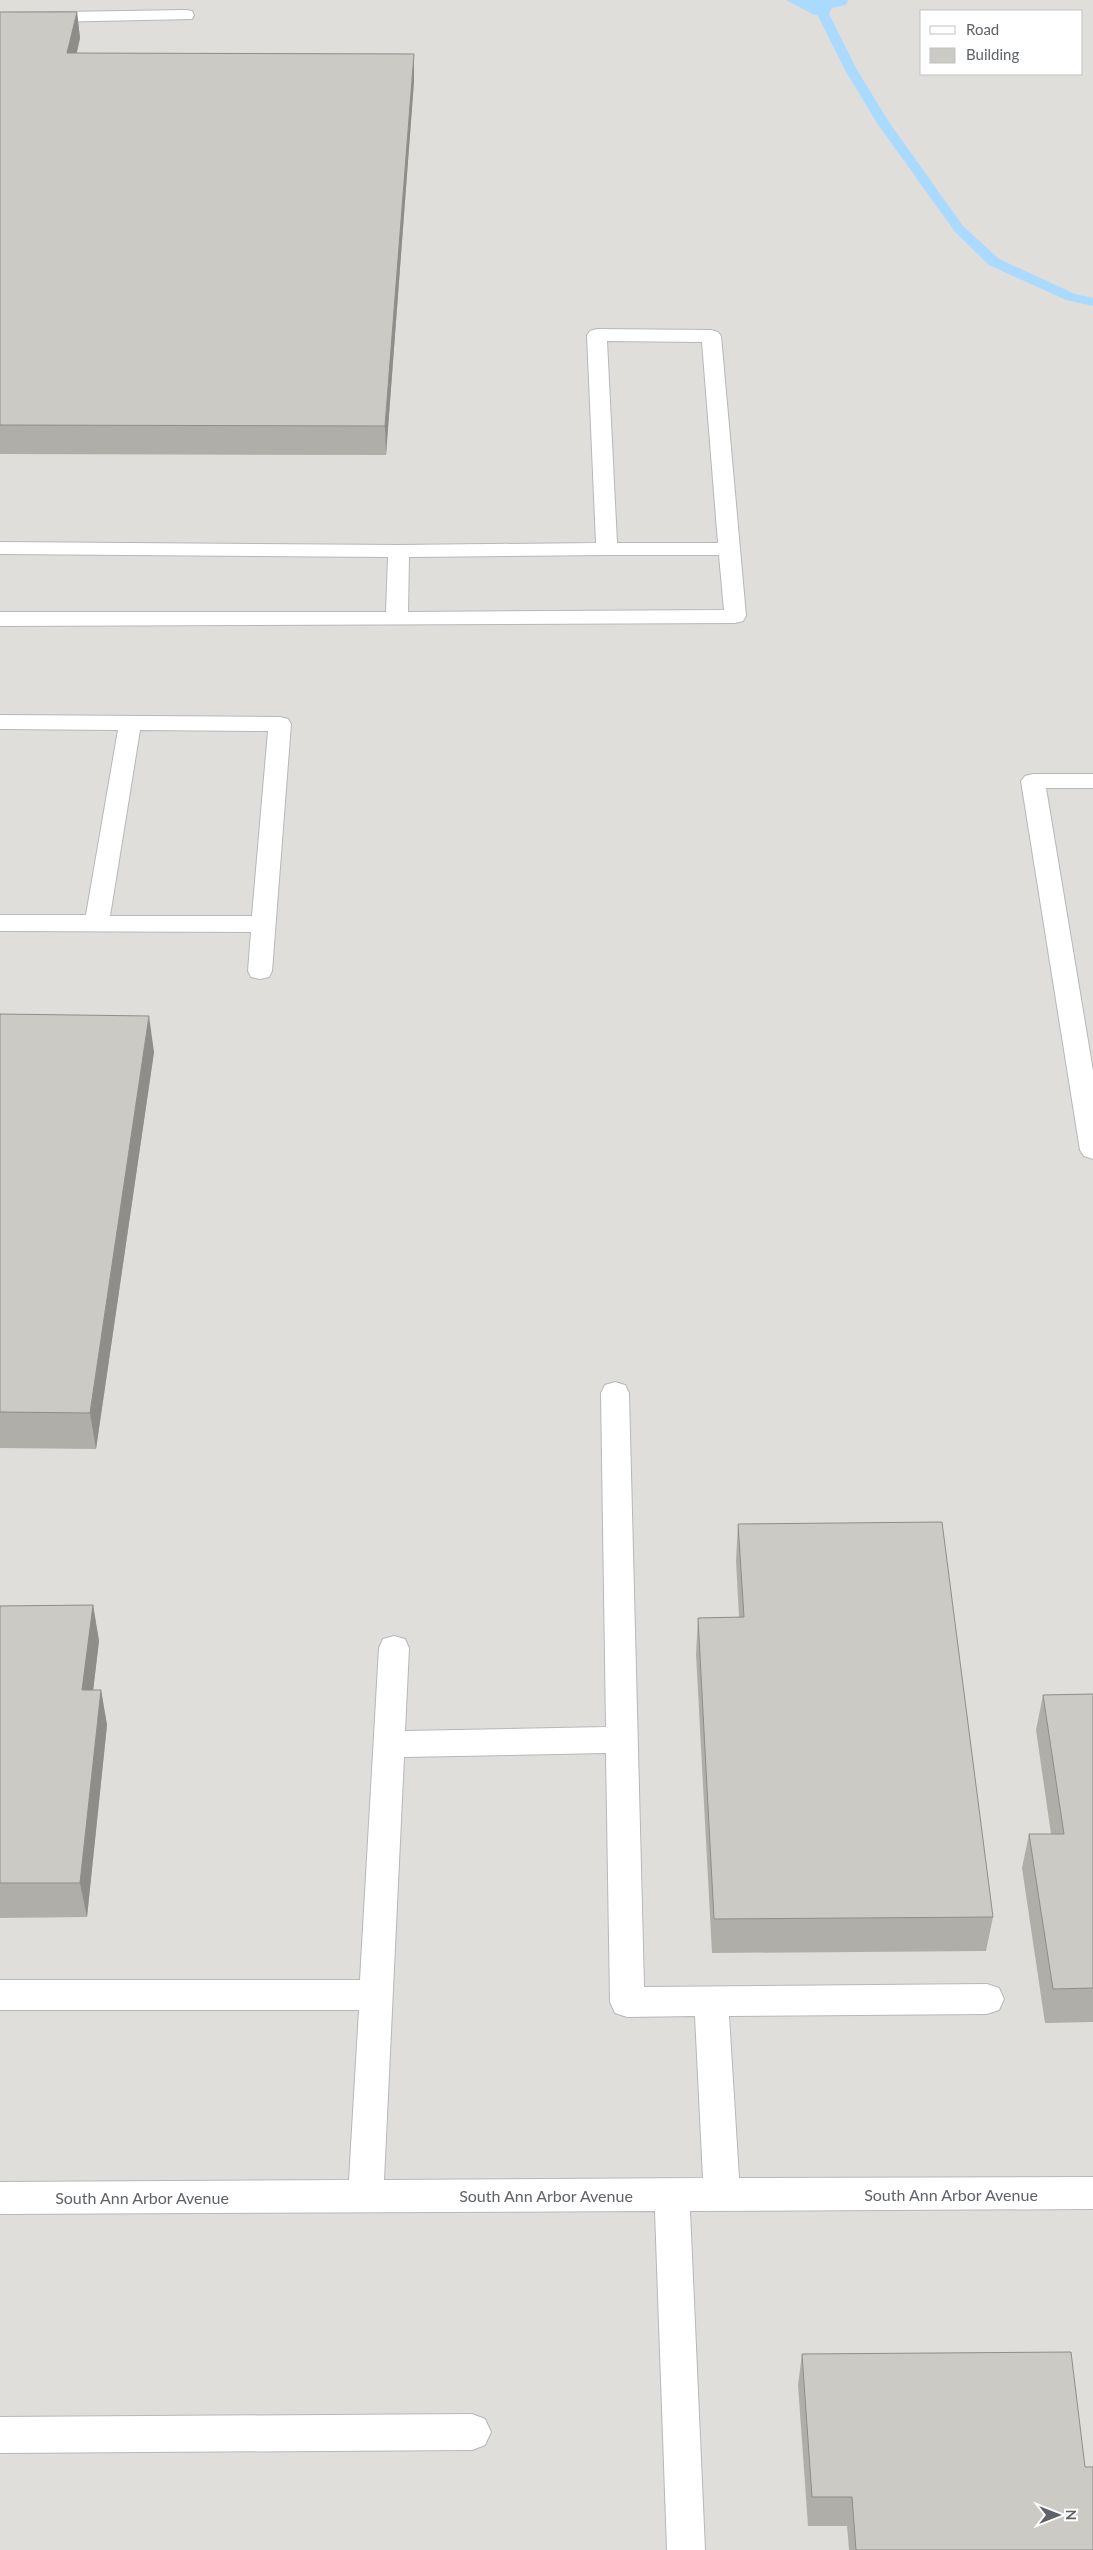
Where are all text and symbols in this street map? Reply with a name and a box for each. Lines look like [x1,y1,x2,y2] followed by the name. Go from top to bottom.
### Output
[920,10,1083,75] legend
[966,20,999,38] text: Road
[966,45,1019,63] text: Building
[864,2185,1038,2204] street label: South Ann Arbor Avenue
[459,2186,633,2205] street label: South Ann Arbor Avenue
[55,2188,229,2207] street label: South Ann Arbor Avenue
[1033,2490,1083,2540] north arrow
[1063,2510,1080,2520] text: N

